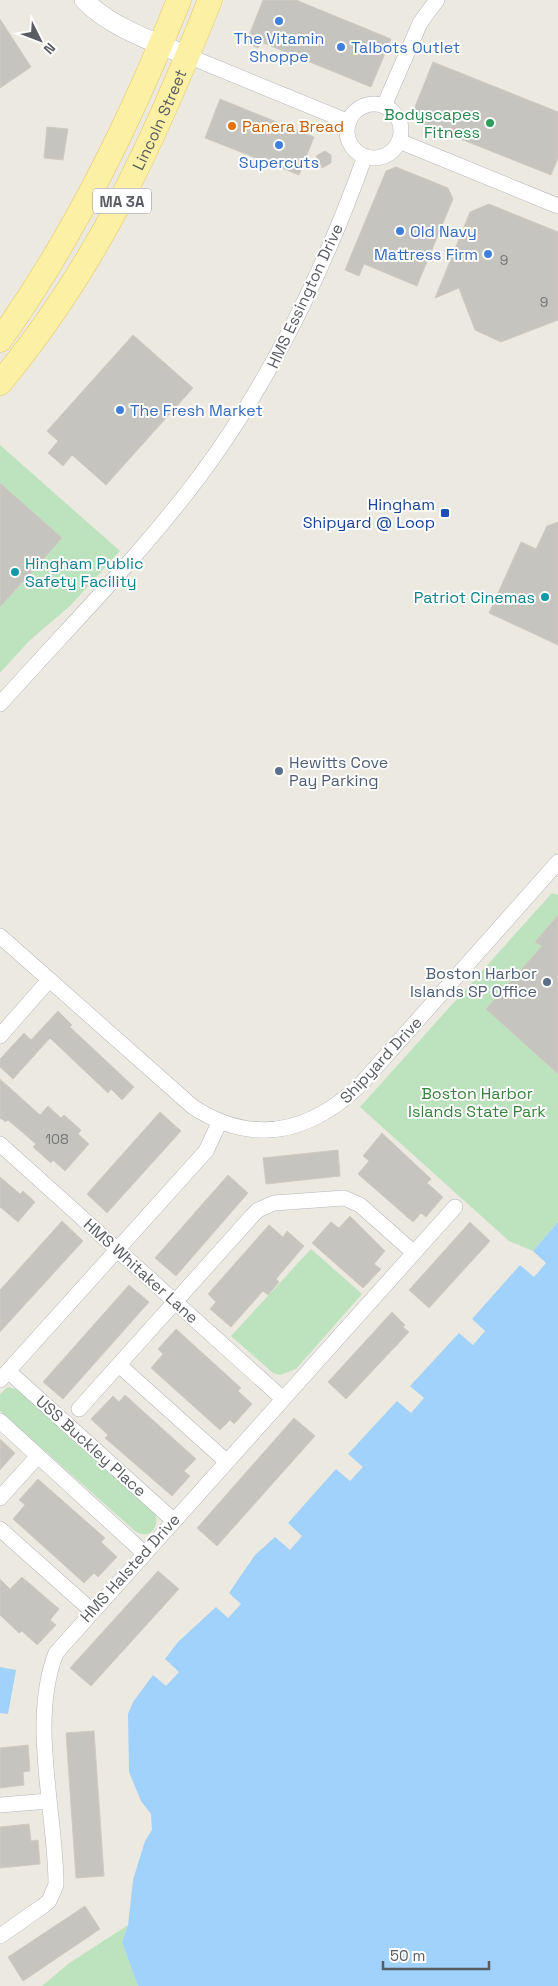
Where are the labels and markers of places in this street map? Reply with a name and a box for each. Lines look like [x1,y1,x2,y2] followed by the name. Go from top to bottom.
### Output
[273,15,285,27] marker: The Vitamin Shoppe
[234,28,324,67] place label: The Vitamin Shoppe
[351,37,460,58] place label: Talbots Outlet
[335,41,347,53] marker: Talbots Outlet
[384,104,480,143] place label: Bodyscapes Fitness
[242,116,344,137] place label: Panera Bread
[484,117,496,129] marker: Bodyscapes Fitness
[226,120,238,132] marker: Panera Bread
[273,139,285,151] marker: Supercuts
[239,152,319,173] place label: Supercuts
[410,221,477,242] place label: Old Navy
[394,225,406,237] marker: Old Navy
[374,244,478,265] place label: Mattress Firm
[482,248,494,260] marker: Mattress Firm
[130,400,263,421] place label: The Fresh Market
[114,404,126,416] marker: The Fresh Market
[303,494,435,533] place label: Hingham Shipyard @ Loop
[439,507,451,519] marker: Hingham Shipyard @ Loop
[25,553,144,592] place label: Hingham Public Safety Facility
[9,566,21,578] marker: Hingham Public Safety Facility
[414,587,535,608] place label: Patriot Cinemas
[539,591,551,603] marker: Patriot Cinemas
[289,752,388,791] place label: Hewitts Cove Pay Parking
[273,765,285,777] marker: Hewitts Cove Pay Parking
[410,963,537,1002] place label: Boston Harbor Islands SP Office
[541,976,553,988] marker: Boston Harbor Islands SP Office

